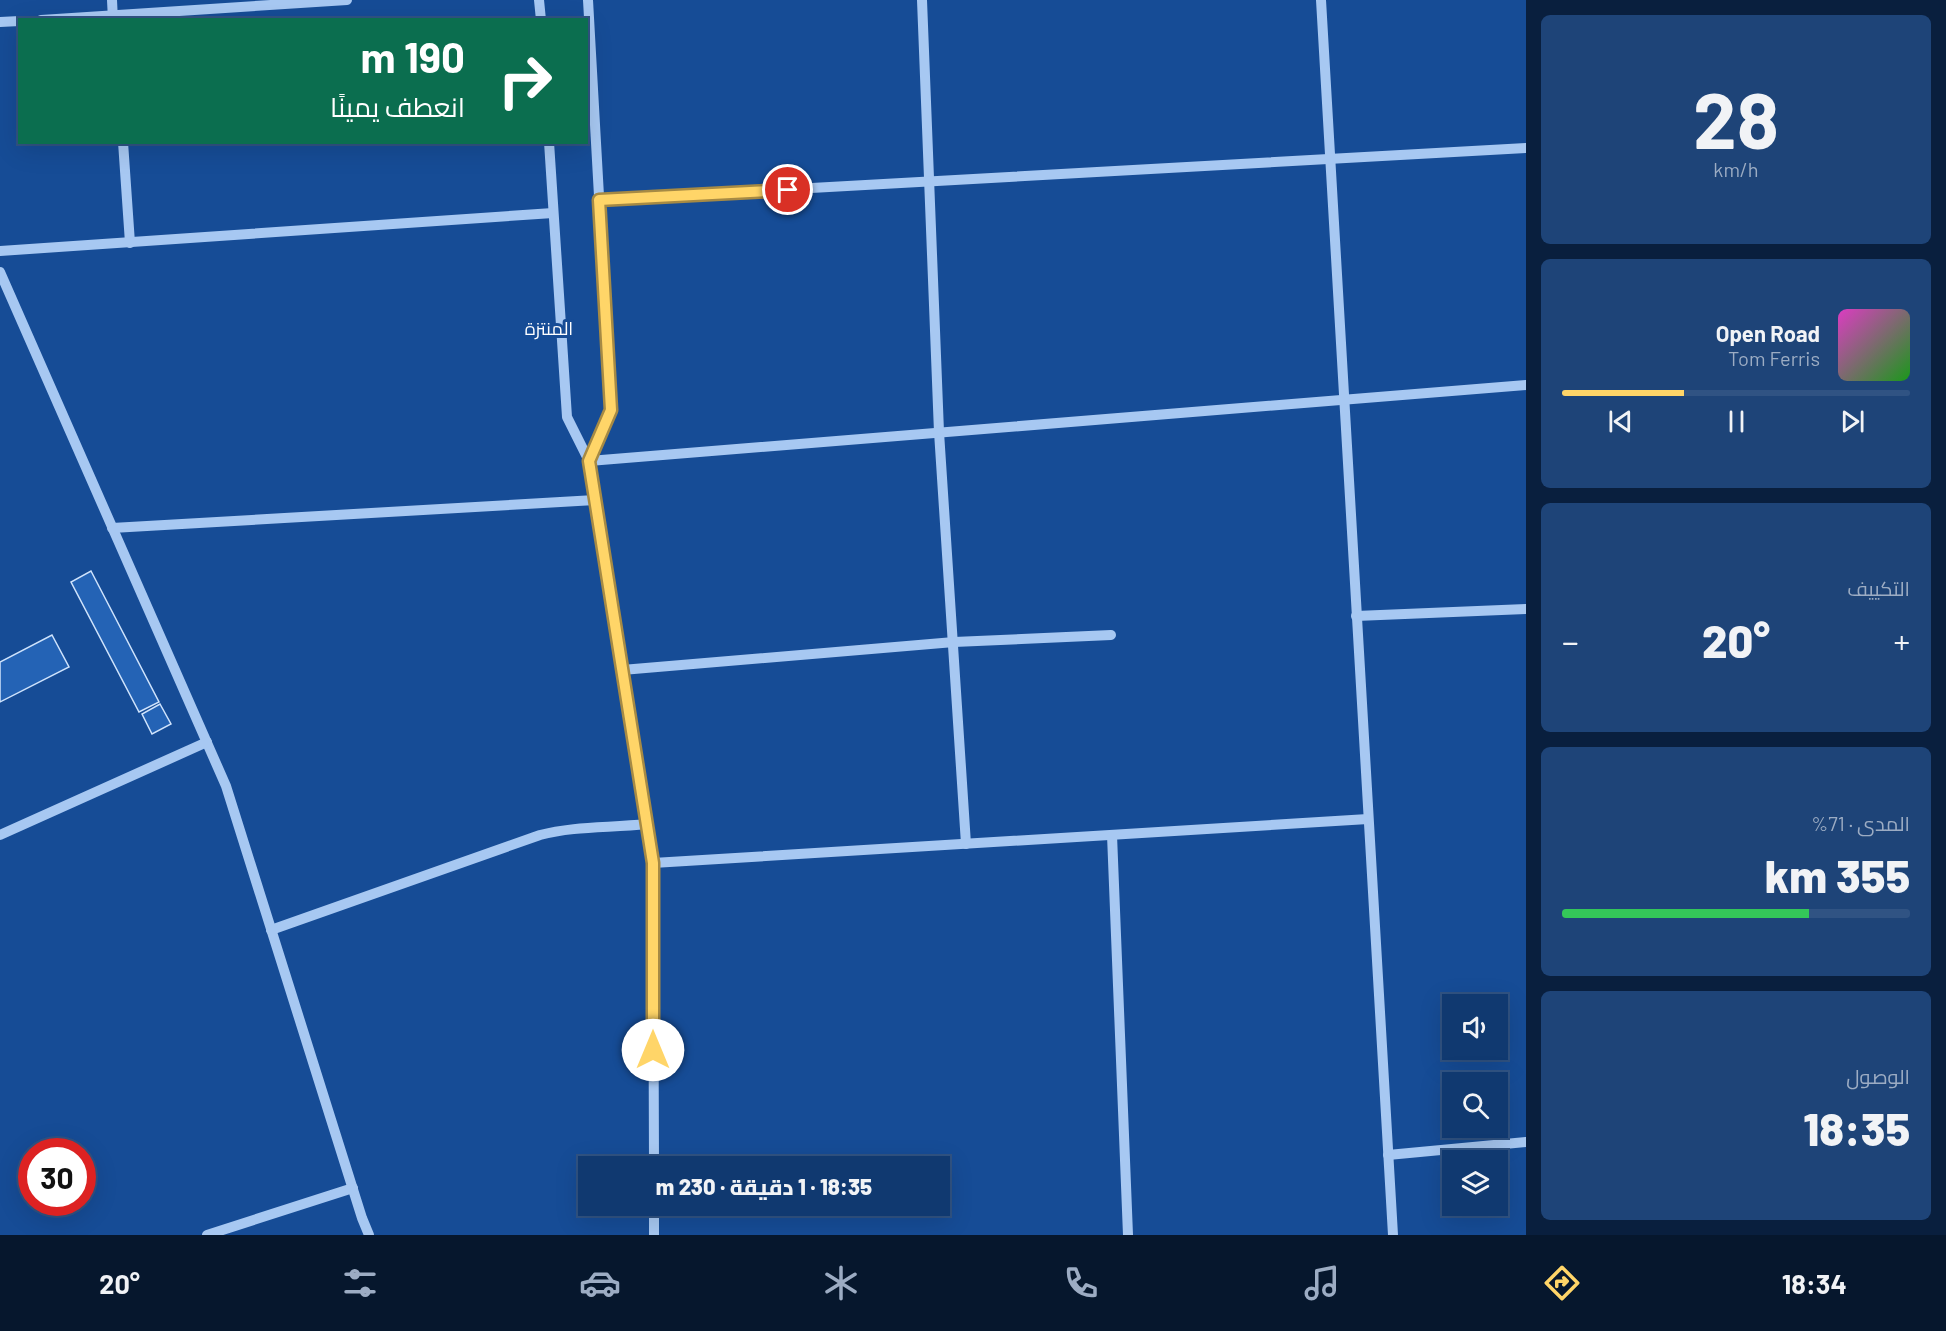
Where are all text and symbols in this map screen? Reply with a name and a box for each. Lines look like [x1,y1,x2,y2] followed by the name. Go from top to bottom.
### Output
[360,31,465,81] text: 190 m
[486,42,564,120] icon: right
[1693,71,1779,165] text: 28
[330,90,465,122] text: انعطف يمينًا
[1713,157,1759,181] text: km/h
[762,164,813,215] pin
[771,173,804,206] icon: arrive
[525,317,573,340] district label: المنتزة
[1716,320,1820,346] text: Open Road
[1728,346,1820,370] text: Tom Ferris
[1604,405,1637,438] icon: previous
[1720,405,1753,438] icon: pause
[1836,405,1869,438] icon: next
[1847,576,1910,600] text: التكييف
[1702,613,1770,667] text: 20°
[1562,621,1579,661] text: −
[1894,621,1910,661] text: +
[1811,811,1910,835] text: المدى · 71%
[1765,848,1910,902] text: 355 km
[1442,994,1508,1216] map controls
[1442,994,1508,1060] button: sound
[621,1018,685,1082] position arrow
[1846,1064,1910,1088] text: الوصول
[1442,1072,1508,1138] button: search
[1803,1101,1910,1155] text: 18:35
[18,1138,96,1216] speed limit sign: 30
[1442,1150,1508,1216] button: layers
[656,1173,872,1199] text: 18:35 · 1 دقيقة · 230 m
[339,1262,381,1304] icon: filters
[579,1262,621,1304] icon: car
[820,1262,862,1304] icon: climate
[1060,1262,1102,1304] icon: phone
[1301,1262,1343,1304] icon: music
[1541,1262,1583,1304] icon: directions
[99,1267,140,1299] text: 20°
[1782,1267,1847,1299] text: 18:34

